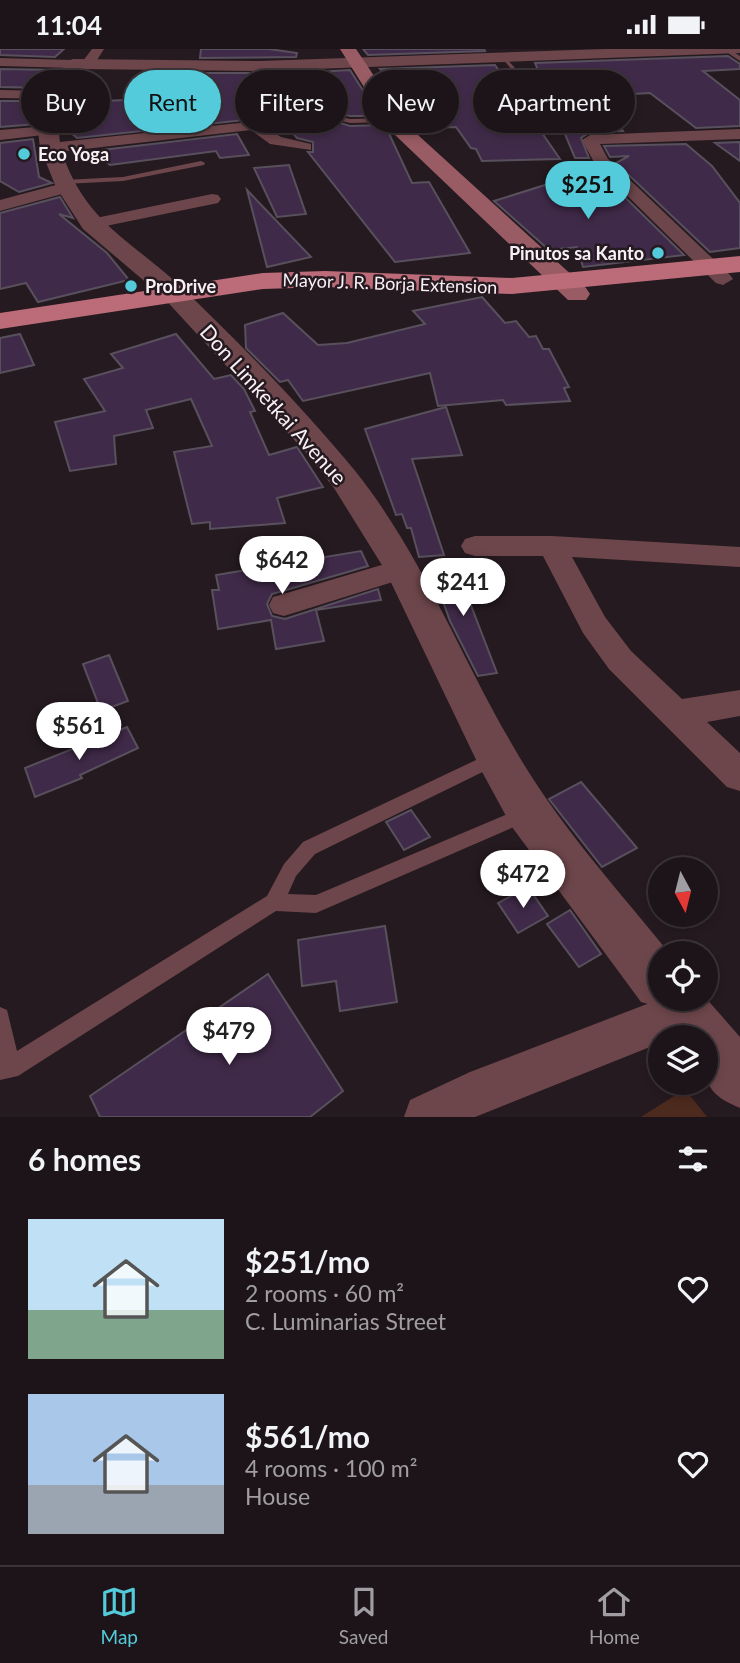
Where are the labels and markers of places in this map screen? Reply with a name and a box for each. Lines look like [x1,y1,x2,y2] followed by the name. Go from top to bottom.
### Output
[38,143,109,165] place label: Eco Yoga
[16,146,32,162] marker: Eco Yoga
[547,162,629,221] pin: $251
[509,242,644,264] place label: Pinutos sa Kanto
[650,245,666,261] marker: Pinutos sa Kanto
[145,275,217,297] place label: ProDrive
[123,278,139,294] marker: ProDrive
[241,537,323,596] pin: $642
[422,559,504,618] pin: $241
[38,703,120,762] pin: $561
[482,851,564,910] pin: $472
[188,1007,270,1067] pin: $479

